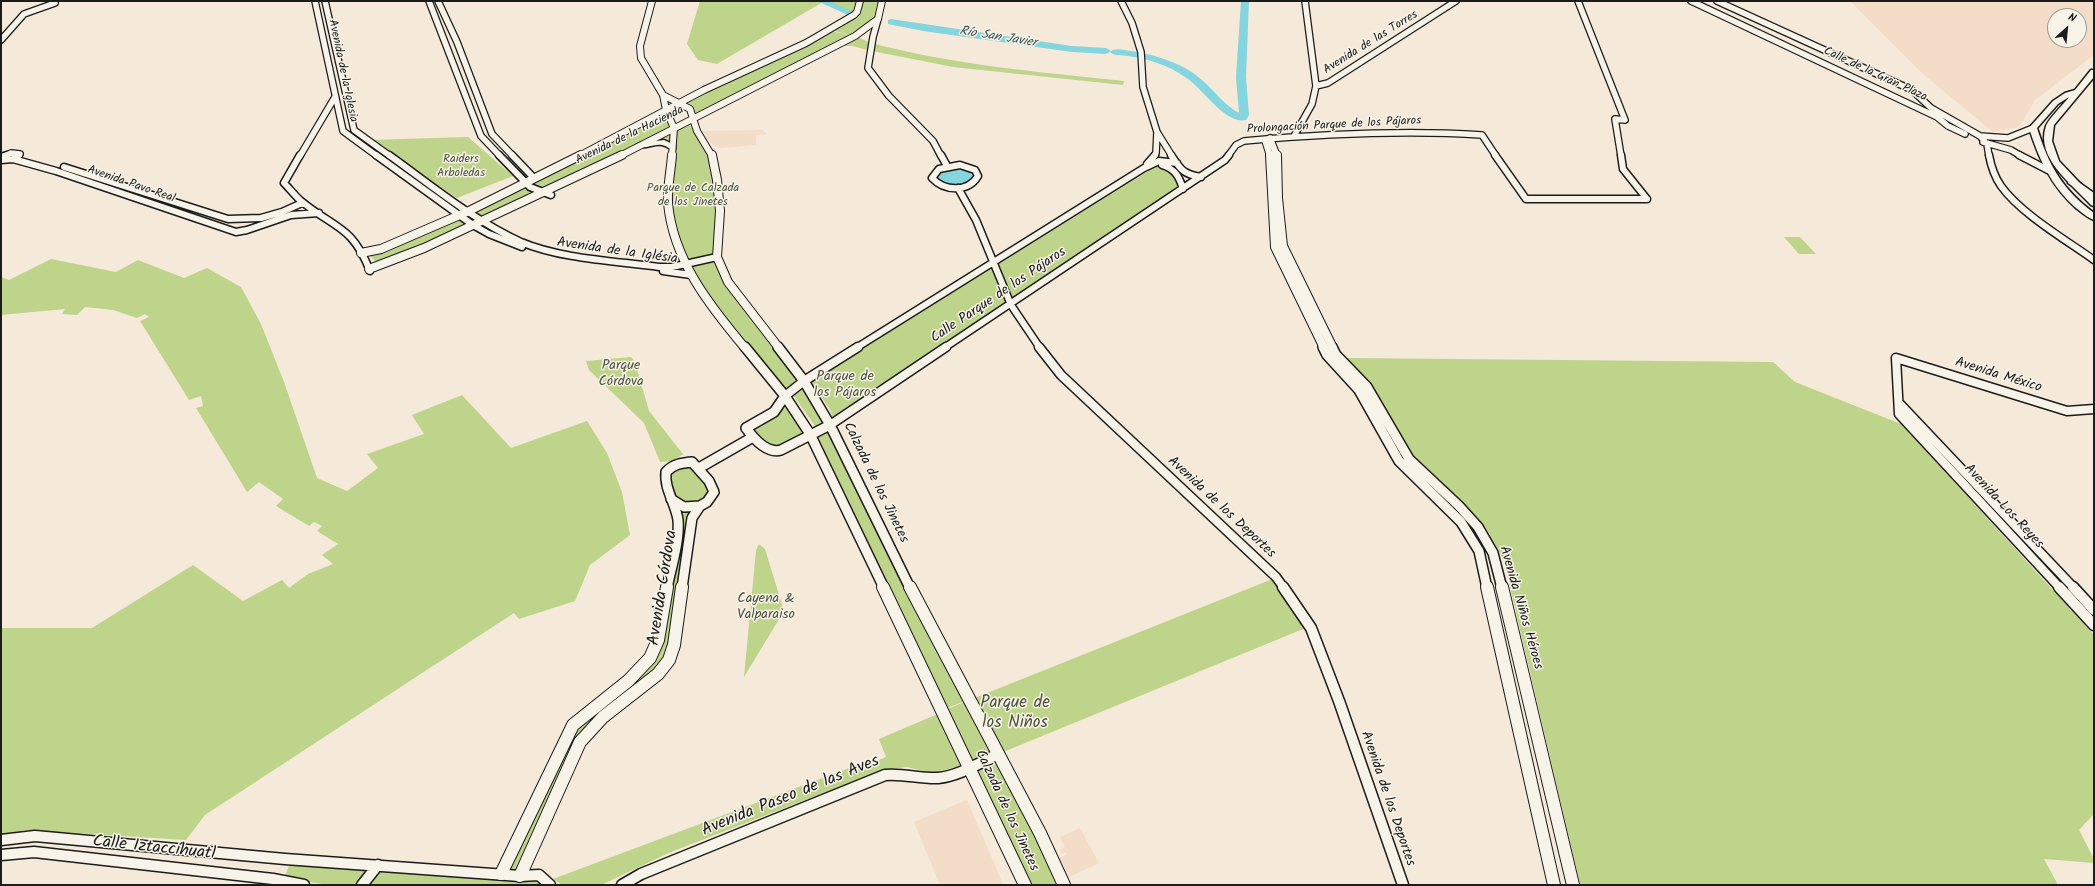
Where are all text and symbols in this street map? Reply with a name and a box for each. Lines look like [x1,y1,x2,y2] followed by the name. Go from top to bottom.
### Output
[1321,8,1421,78] street label: Avenida de las Torres
[2047,8,2087,48] north arrow
[2065,9,2079,28] text: N
[324,18,360,124] street label: Avenida de la Iglesia
[958,24,1038,52] water label: Río San Javier
[1821,45,1929,105] street label: Calle de la Gran Plaza
[574,104,686,168] street label: Avenida de la Hacienda
[1246,114,1422,138] street label: Prolongación Parque de los Pájaros
[437,153,485,181] park label: Raiders Arboledas
[85,163,177,207] street label: Avenida Pavo Real
[647,182,739,210] park label: Parque de Calzada de los Jinetes
[556,235,678,269] street label: Avenida de la Iglésia
[928,244,1070,348] street label: Calle Parque de los Pájaros
[1953,355,2043,397] street label: Avenida México
[598,359,644,392] park label: Parque Córdova
[814,370,876,402] park label: Parque de los Pájaros
[839,420,911,546] street label: Calzada de los Jinetes
[1163,454,1279,562] street label: Avenida de los Deportes
[1960,461,2046,553] street label: Avenida Los Reyes
[645,529,683,647] street label: Avenida Córdova
[1494,544,1546,672] street label: Avenida Niños Héroes
[737,592,795,624] park label: Cayena & Valparaiso
[980,694,1050,734] park label: Parque de los Niños
[1356,729,1418,869] street label: Avenida de los Deportes
[971,748,1041,874] street label: Calzada de los Jinetes
[699,752,883,842] street label: Avenida Paseo de las Aves
[92,832,216,866] street label: Calle Iztaccíhuatl

